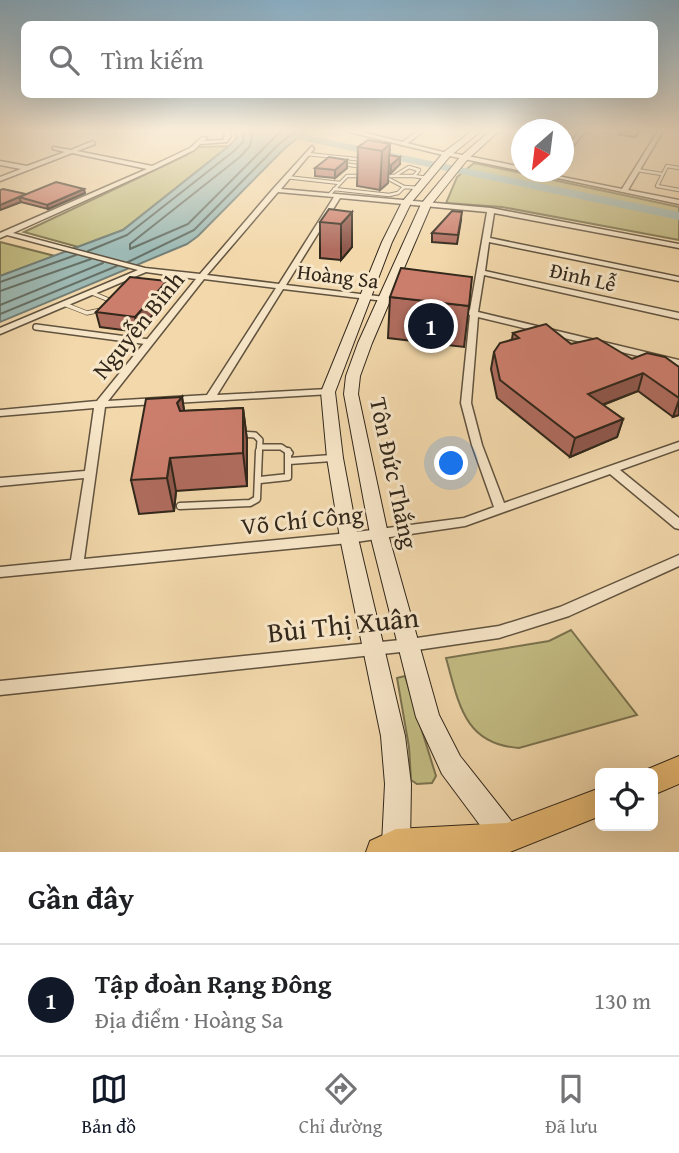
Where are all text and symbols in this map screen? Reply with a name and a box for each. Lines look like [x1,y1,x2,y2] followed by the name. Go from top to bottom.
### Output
[21,21,658,98] search box
[101,40,204,79] text: Tìm kiếm
[45,41,83,79] icon: search
[511,119,574,182] north arrow
[547,254,619,300] street label: Đinh Lễ
[296,256,380,296] street label: Hoàng Sa
[84,263,193,386] street label: Nguyễn Bình
[408,300,454,352] pin: 1
[361,394,427,552] street label: Tôn Đức Thắng
[434,446,468,480] your location
[239,496,365,544] street label: Võ Chí Công
[265,596,421,652] street label: Bùi Thị Xuân
[595,768,658,831] map controls
[595,768,658,831] button: locate
[28,876,134,920] text: Gần đây
[95,964,331,1003] text: Tập đoàn Rạng Đông
[45,984,57,1017] text: 1
[594,984,651,1017] text: 130 m
[95,1003,283,1036] text: Địa điểm · Hoàng Sa
[81,1070,136,1140] tab: Bản đồ
[299,1070,382,1140] tab: Chỉ đường
[545,1070,598,1140] tab: Đã lưu

